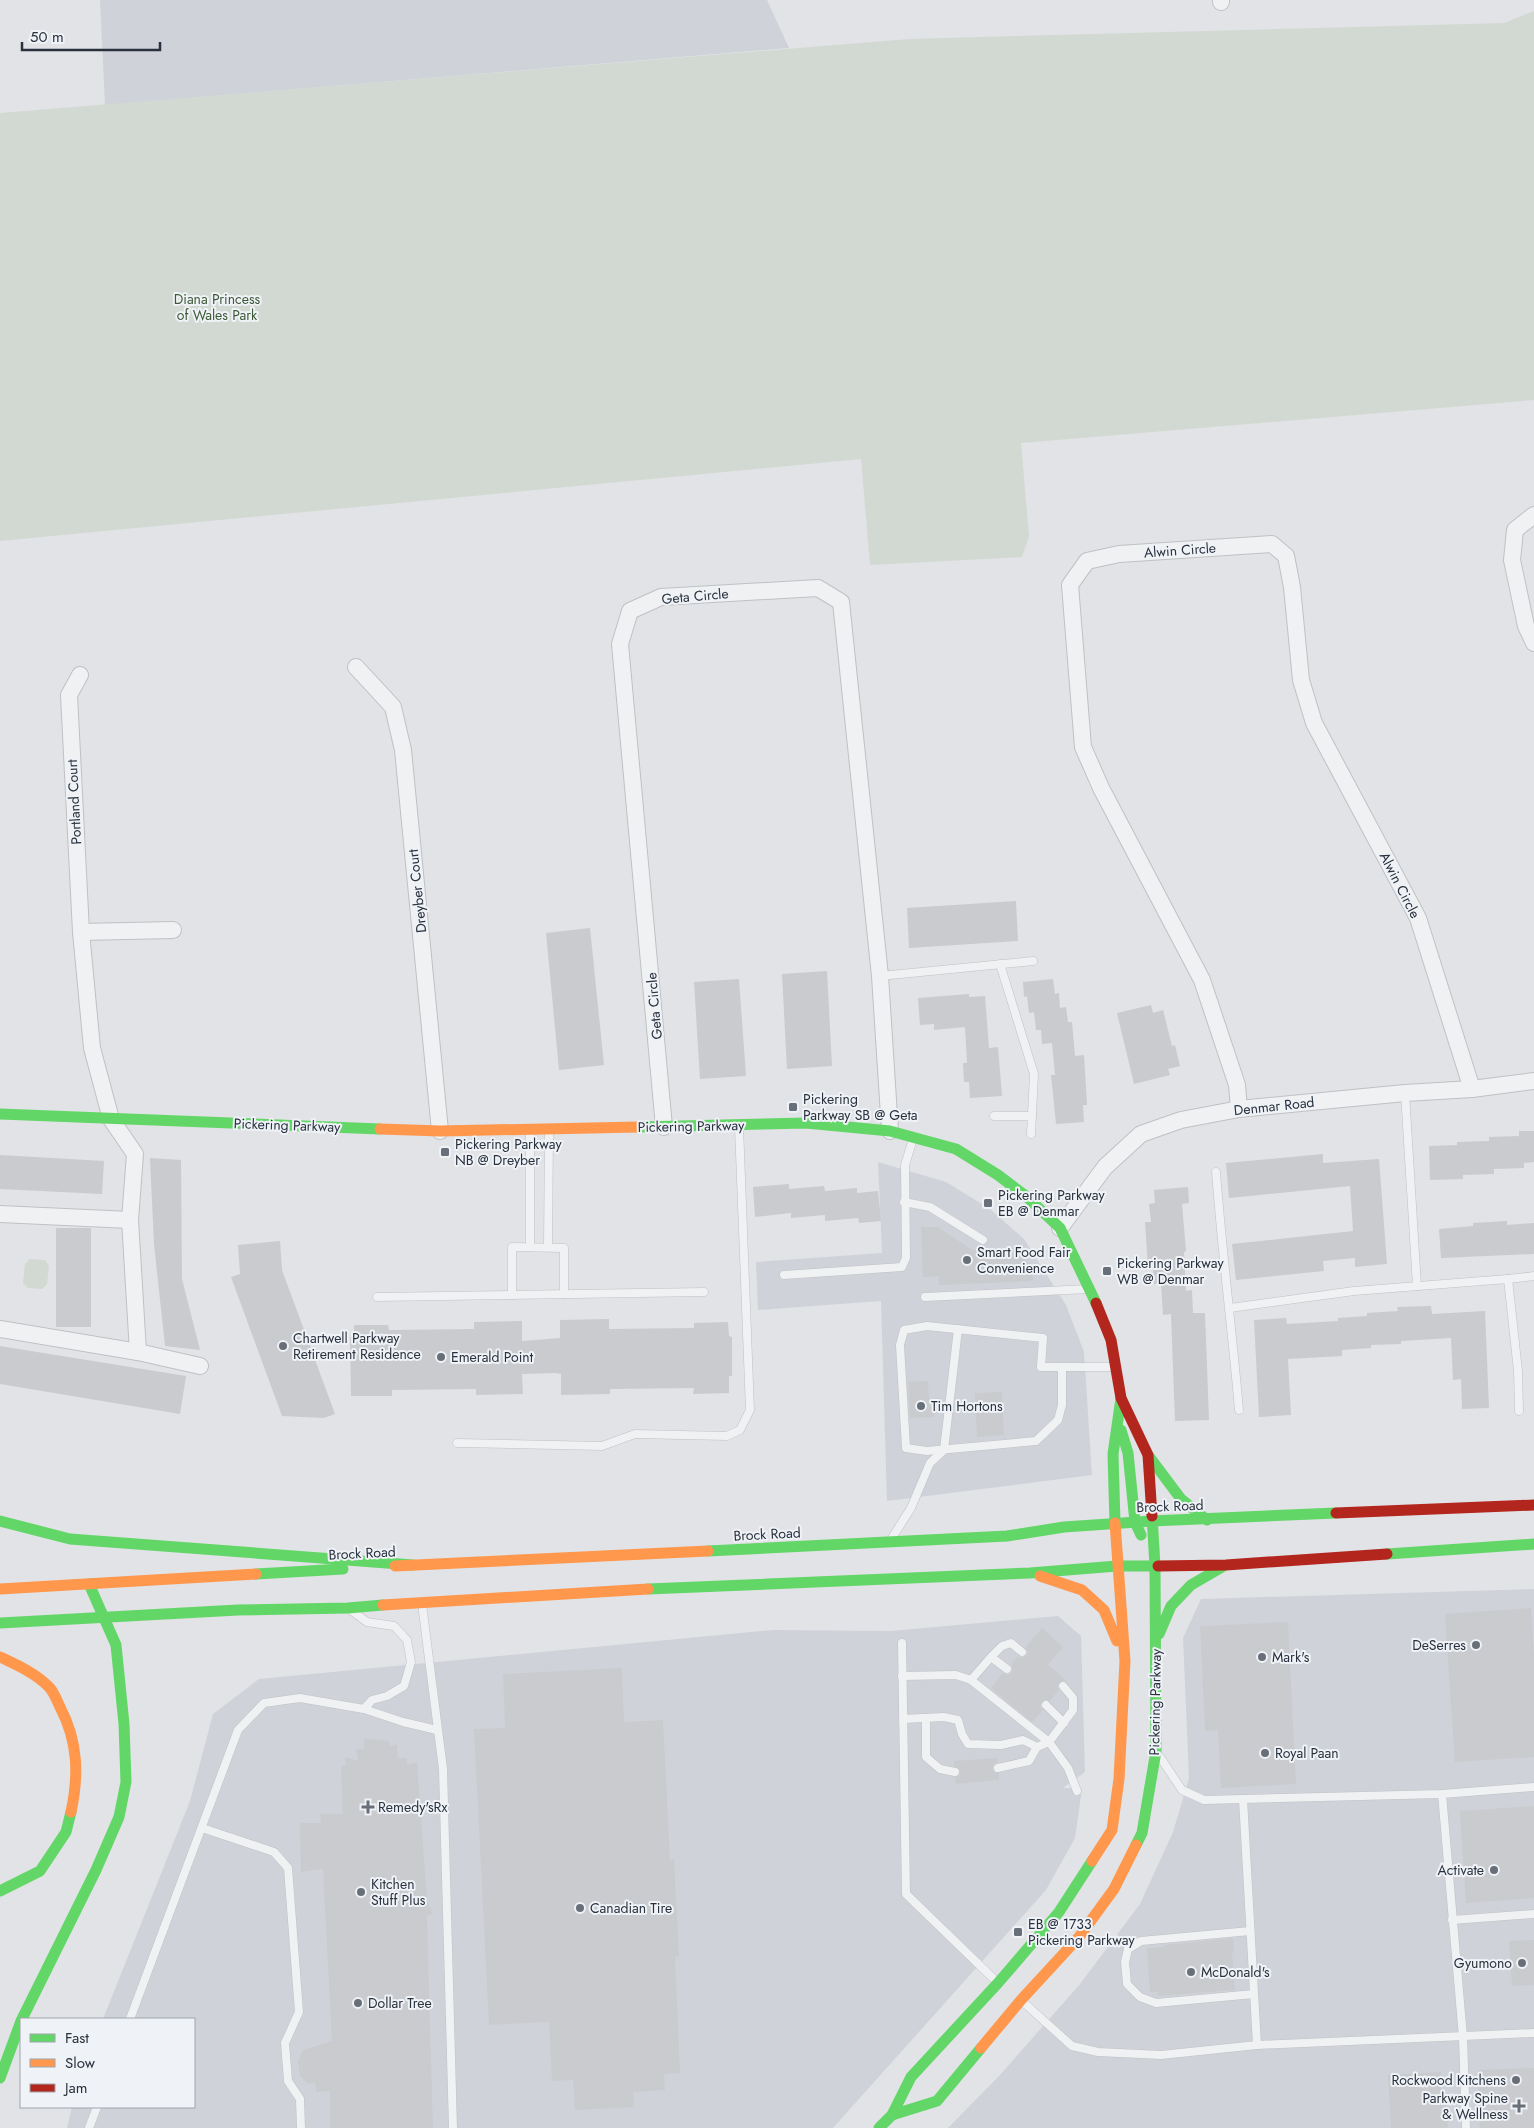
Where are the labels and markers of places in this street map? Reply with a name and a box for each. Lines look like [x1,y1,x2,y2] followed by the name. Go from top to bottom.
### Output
[803,1089,918,1125] place label: Pickering Parkway SB @ Geta
[787,1101,799,1113] marker: Pickering Parkway SB @ Geta
[455,1134,562,1170] place label: Pickering Parkway NB @ Dreyber
[439,1146,451,1158] marker: Pickering Parkway NB @ Dreyber
[998,1185,1105,1221] place label: Pickering Parkway EB @ Denmar
[982,1197,994,1209] marker: Pickering Parkway EB @ Denmar
[977,1242,1071,1278] place label: Smart Food Fair Convenience
[1117,1253,1224,1289] place label: Pickering Parkway WB @ Denmar
[961,1254,973,1266] marker: Smart Food Fair Convenience
[1101,1265,1113,1277] marker: Pickering Parkway WB @ Denmar
[293,1328,421,1364] place label: Chartwell Parkway Retirement Residence
[277,1340,289,1352] marker: Chartwell Parkway Retirement Residence
[451,1347,534,1367] place label: Emerald Point
[435,1351,447,1363] marker: Emerald Point
[931,1396,1003,1416] place label: Tim Hortons
[915,1400,927,1412] marker: Tim Hortons
[1412,1635,1466,1655] place label: DeSerres
[1470,1639,1482,1651] marker: DeSerres
[1272,1647,1310,1667] place label: Mark's
[1256,1651,1268,1663] marker: Mark's
[1275,1743,1339,1763] place label: Royal Paan
[1259,1747,1271,1759] marker: Royal Paan
[378,1797,447,1817] place label: Remedy'sRx
[362,1801,374,1813] marker: Remedy'sRx
[1438,1860,1484,1880] place label: Activate
[1488,1864,1500,1876] marker: Activate
[371,1874,426,1910] place label: Kitchen Stuff Plus
[355,1886,367,1898] marker: Kitchen Stuff Plus
[590,1898,672,1918] place label: Canadian Tire
[574,1902,586,1914] marker: Canadian Tire
[1028,1914,1135,1950] place label: EB @ 1733 Pickering Parkway
[1012,1926,1024,1938] marker: EB @ 1733 Pickering Parkway
[1454,1953,1512,1973] place label: Gyumono
[1516,1957,1528,1969] marker: Gyumono
[1201,1962,1270,1982] place label: McDonald's
[1185,1966,1197,1978] marker: McDonald's
[368,1993,432,2013] place label: Dollar Tree
[352,1997,364,2009] marker: Dollar Tree
[1392,2070,1506,2090] place label: Rockwood Kitchens
[1510,2074,1522,2086] marker: Rockwood Kitchens
[1422,2088,1508,2124] place label: Parkway Spine & Wellness
[1512,2099,1526,2113] marker: Parkway Spine & Wellness

